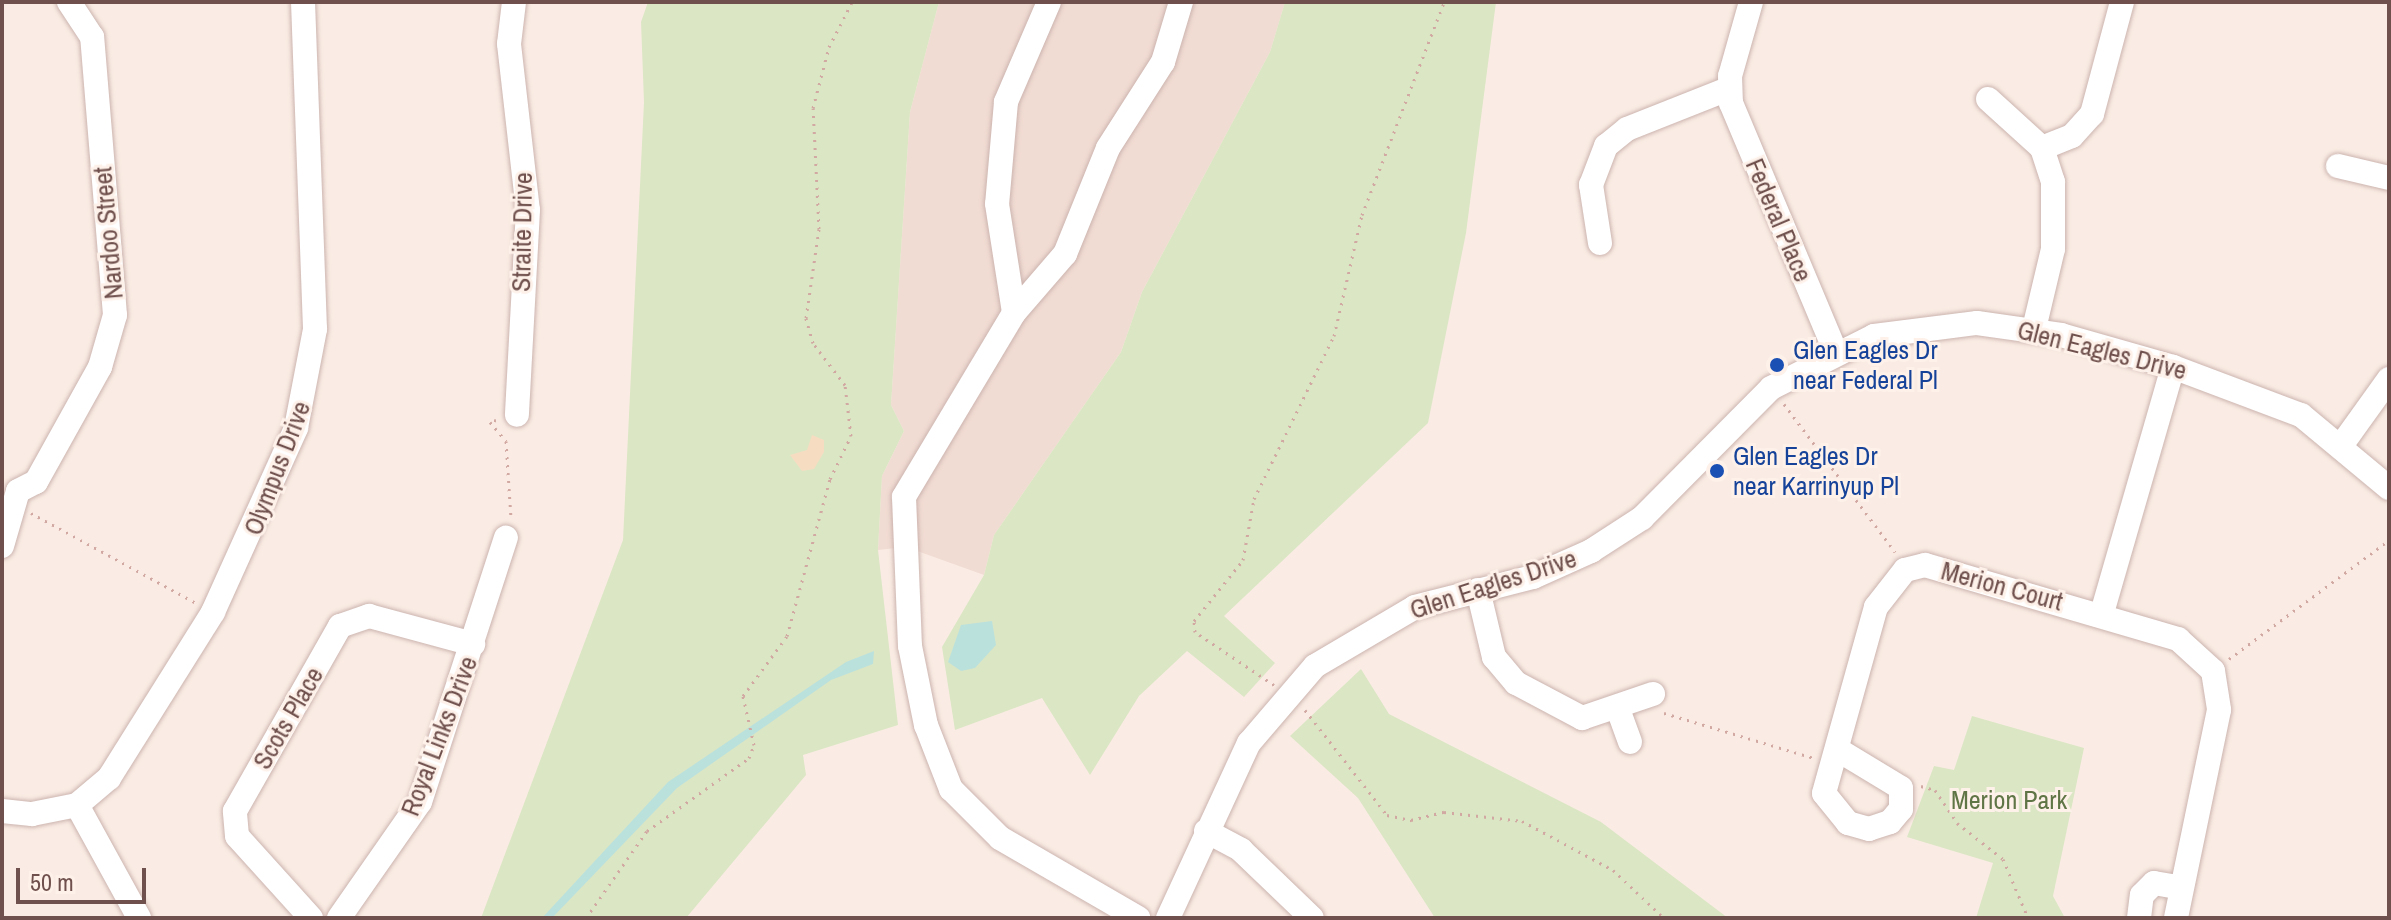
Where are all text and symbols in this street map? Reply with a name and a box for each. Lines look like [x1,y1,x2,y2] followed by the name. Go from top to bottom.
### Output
[1739,154,1819,286] street label: Federal Place
[87,166,129,300] street label: Nardoo Street
[505,172,539,292] street label: Straite Drive
[2014,314,2190,386] street label: Glen Eagles Drive
[1793,334,1938,396] place label: Glen Eagles Dr near Federal Pl
[1768,356,1786,374] marker: Glen Eagles Dr near Federal Pl
[237,397,317,539] street label: Olympus Drive
[1733,440,1899,502] place label: Glen Eagles Dr near Karrinyup Pl
[1708,462,1726,480] marker: Glen Eagles Dr near Karrinyup Pl
[1406,542,1580,626] street label: Glen Eagles Drive
[1938,555,2066,617] street label: Merion Court
[394,652,484,820] street label: Royal Links Drive
[246,661,330,775] street label: Scots Place
[1951,784,2067,816] park label: Merion Park
[20,852,150,902] scale bar
[30,866,74,898] text: 50 m

